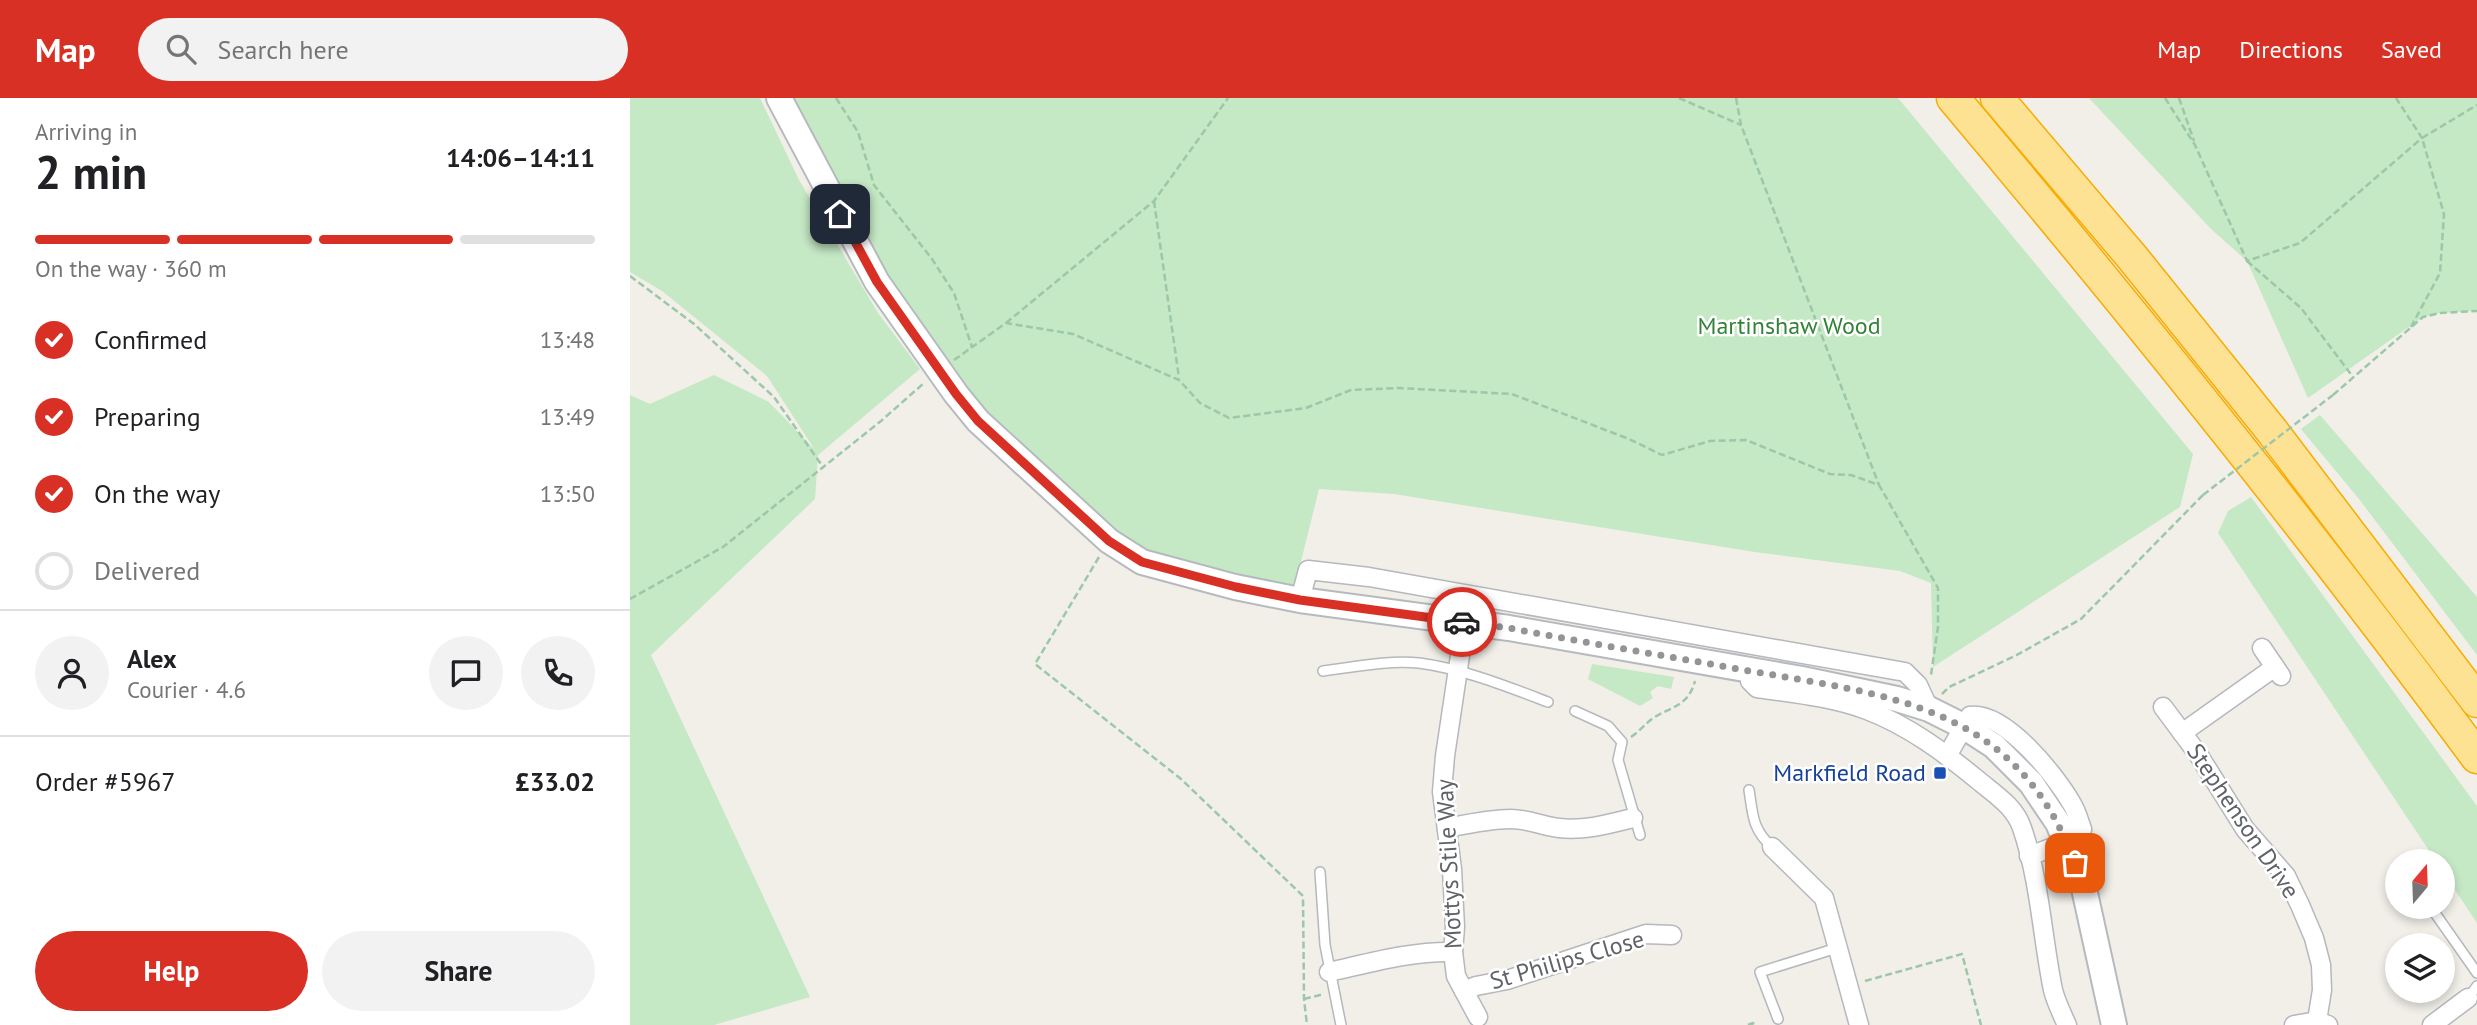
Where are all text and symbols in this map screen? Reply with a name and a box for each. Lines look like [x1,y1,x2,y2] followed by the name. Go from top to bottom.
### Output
[138,18,628,81] search box
[35,28,96,71] text: Map
[162,30,200,68] icon: search
[218,33,349,66] text: Search here
[2157,34,2201,65] text: Map
[2239,34,2343,65] text: Directions
[2381,34,2442,65] text: Saved
[35,117,137,146] text: Arriving in
[446,141,595,174] text: 14:06–14:11
[35,142,147,202] text: 2 min
[810,184,870,244] pin
[821,195,859,233] icon: home
[35,254,227,283] text: On the way · 360 m
[1697,310,1881,341] park label: Martinshaw Wood
[35,321,73,359] icon: check
[94,323,207,356] text: Confirmed
[540,325,595,354] text: 13:48
[35,398,73,436] icon: check
[94,400,201,433] text: Preparing
[540,402,595,431] text: 13:49
[35,475,73,513] icon: check
[94,477,220,510] text: On the way
[540,479,595,508] text: 13:50
[94,554,200,587] text: Delivered
[1427,587,1497,657] courier
[1443,603,1481,641] icon: car
[35,636,109,710] button: person
[429,636,503,710] button: chat
[521,636,595,710] button: phone
[127,642,177,675] text: Alex
[127,675,246,704] text: Courier · 4.6
[2180,737,2307,904] street label: Stephenson Drive
[1773,757,1926,788] place label: Markfield Road
[35,765,175,798] text: Order #5967
[515,765,595,798] text: £33.02
[1932,765,1948,781] marker: Markfield Road
[1429,778,1468,950] street label: Mottys Stile Way
[2045,833,2105,893] pin
[2056,844,2094,882] icon: bag
[2385,849,2455,919] north arrow
[2385,849,2455,1003] map controls
[1486,923,1648,996] street label: St Philips Close
[35,931,308,1011] button: Help
[322,931,595,1011] button: Share
[2385,933,2455,1003] button: layers

